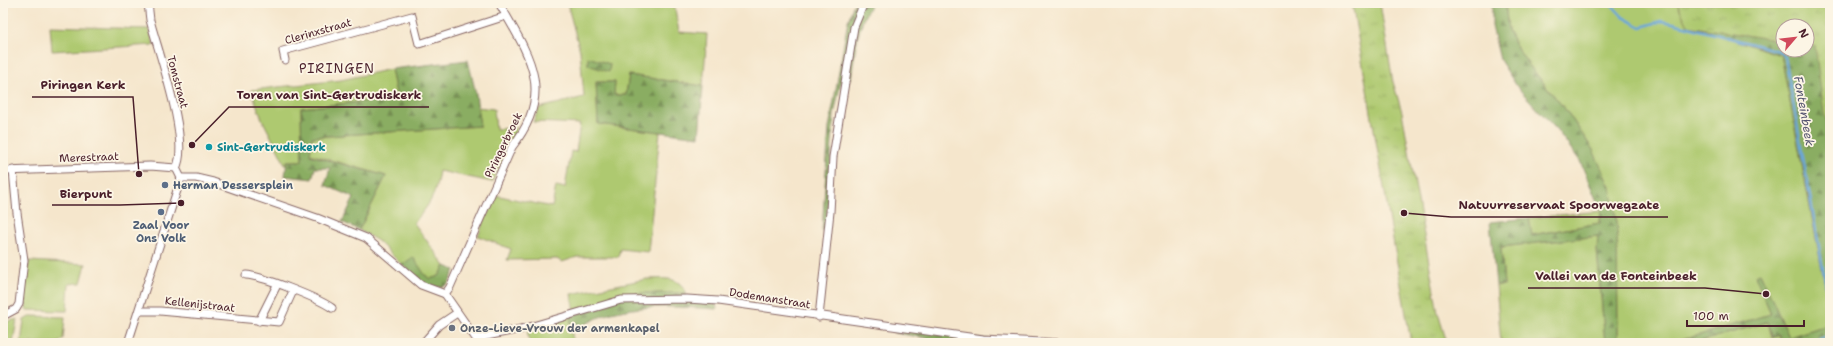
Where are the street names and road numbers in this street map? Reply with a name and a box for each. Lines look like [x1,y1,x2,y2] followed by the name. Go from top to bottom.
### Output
[283,15,354,48] street label: Clerinxstraat
[163,54,192,110] street label: Tomstraat
[481,110,526,181] street label: Piringerbroek
[59,149,119,166] street label: Merestraat
[728,285,812,312] street label: Dodemanstraat
[164,293,236,316] street label: Kellenijstraat

